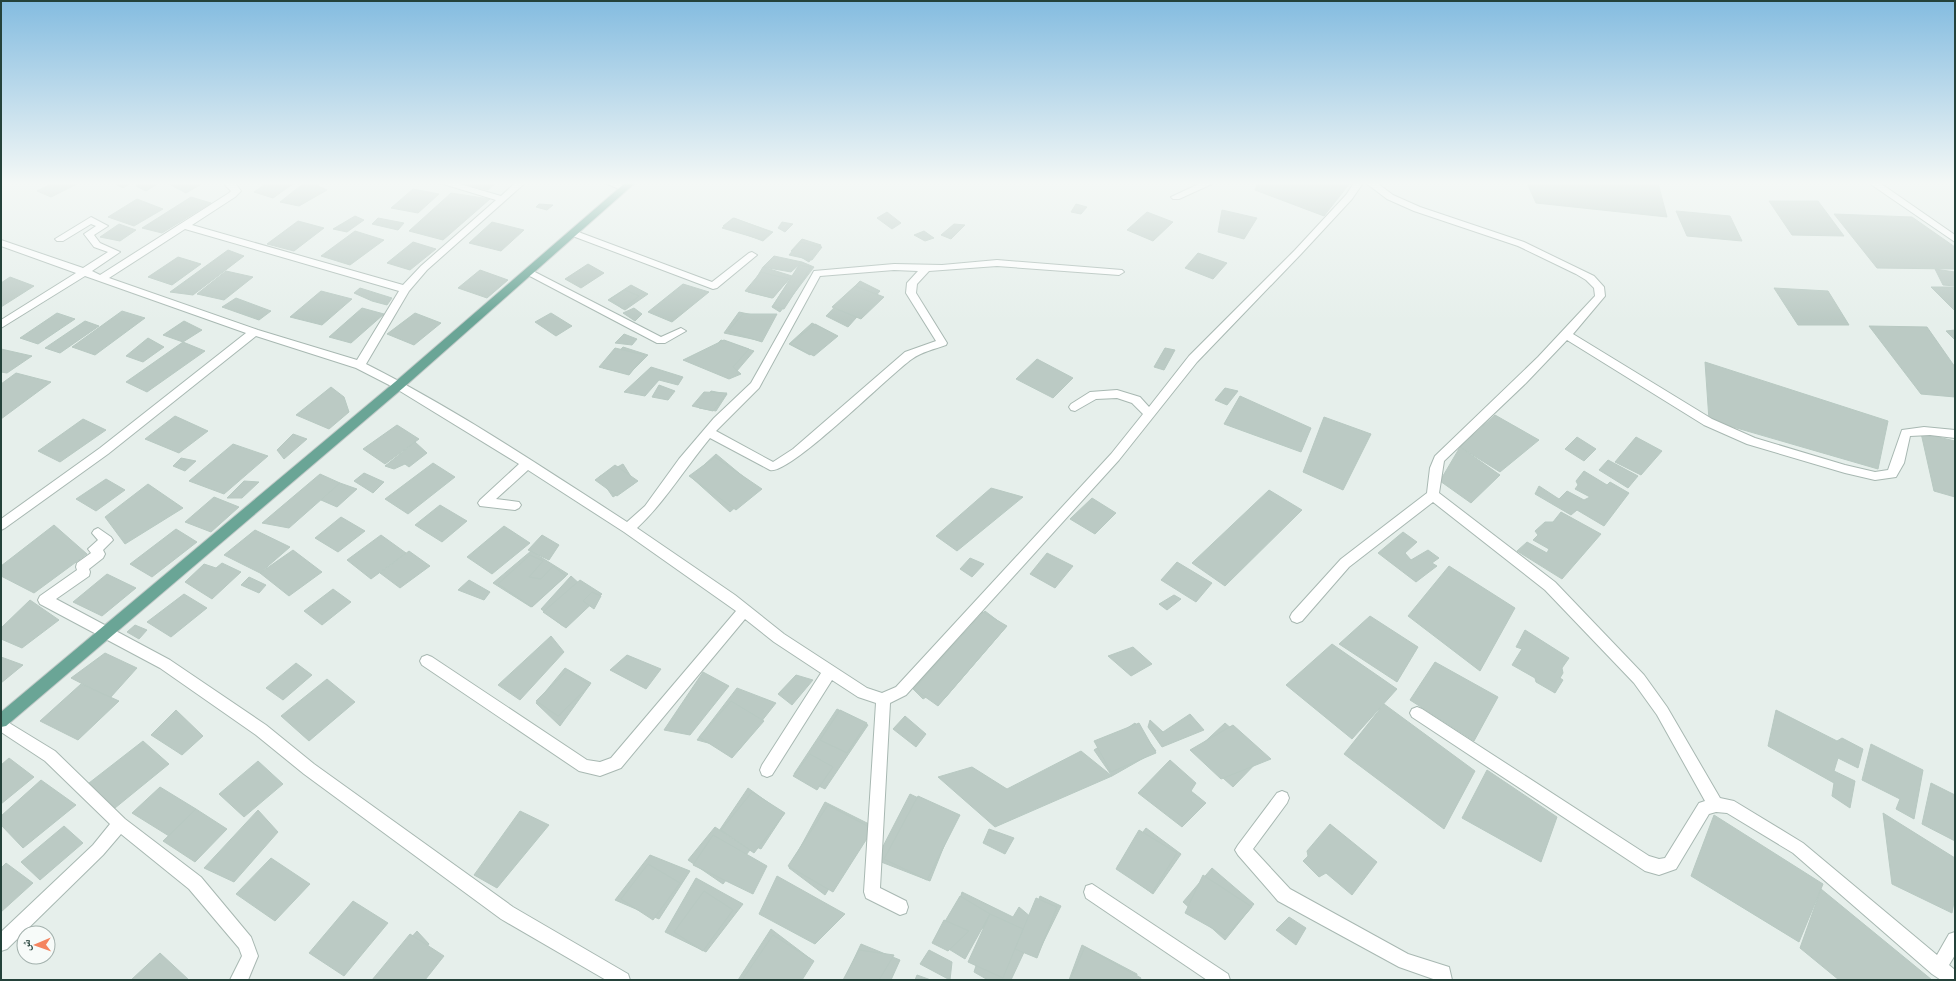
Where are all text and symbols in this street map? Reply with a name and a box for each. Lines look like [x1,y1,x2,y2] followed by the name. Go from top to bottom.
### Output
[16,925,56,965] north arrow
[20,939,34,951] text: ش

